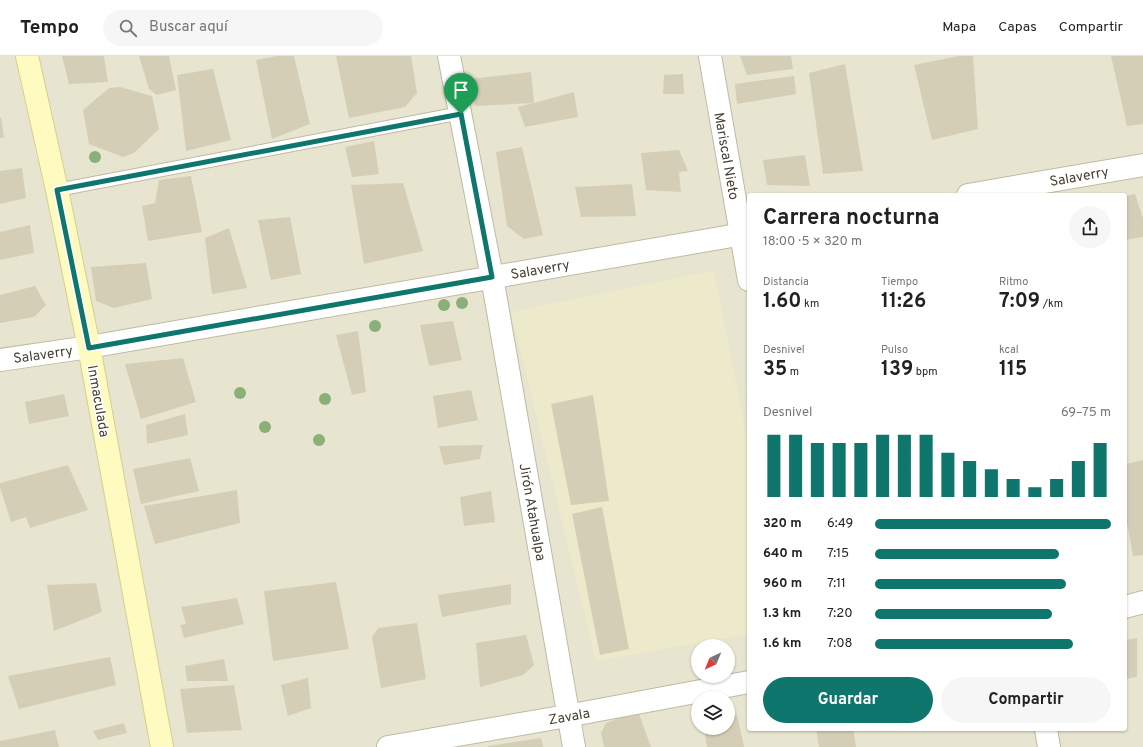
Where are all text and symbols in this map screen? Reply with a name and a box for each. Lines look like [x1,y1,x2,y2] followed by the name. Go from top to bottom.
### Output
[103,10,383,46] search box
[20,16,79,40] text: Tempo
[117,17,139,39] icon: search
[149,18,228,37] text: Buscar aquí
[942,19,976,36] text: Mapa
[998,19,1037,36] text: Capas
[1059,19,1123,36] text: Compartir
[444,73,478,114] pin
[450,79,472,101] icon: arrive
[709,111,742,202] street label: Mariscal Nieto
[1048,164,1110,191] street label: Salaverry
[763,205,940,232] text: Carrera nocturna
[1069,206,1111,248] button: share
[763,234,862,250] text: 18:00 · 5 × 320 m
[509,257,571,284] street label: Salaverry
[763,275,809,289] text: Distancia
[881,275,918,289] text: Tiempo
[999,275,1028,289] text: Ritmo
[763,289,801,315] text: 1.60
[881,289,926,315] text: 11:26
[999,289,1040,315] text: 7:09
[801,297,819,311] text: km
[1040,297,1063,311] text: /km
[12,343,74,368] street label: Salaverry
[763,343,805,357] text: Desnivel
[881,343,908,357] text: Pulso
[999,343,1019,357] text: kcal
[763,357,787,383] text: 35
[881,357,913,383] text: 139
[999,357,1027,383] text: 115
[83,364,112,439] street label: Inmaculada
[787,365,799,379] text: m
[913,365,937,379] text: bpm
[763,405,812,421] text: Desnivel
[1061,405,1111,421] text: 69–75 m
[515,462,548,562] street label: Jirón Atahualpa
[763,516,802,532] text: 320 m
[827,516,853,532] text: 6:49
[763,546,803,562] text: 640 m
[827,546,849,562] text: 7:15
[763,576,802,592] text: 960 m
[827,576,846,592] text: 7:11
[763,606,801,622] text: 1.3 km
[827,606,853,622] text: 7:20
[763,636,801,652] text: 1.6 km
[827,636,852,652] text: 7:08
[691,639,735,683] north arrow
[691,639,735,735] map controls
[763,677,933,723] button: Guardar
[941,677,1111,723] button: Compartir
[691,691,735,735] button: layers
[547,705,591,729] street label: Zavala

